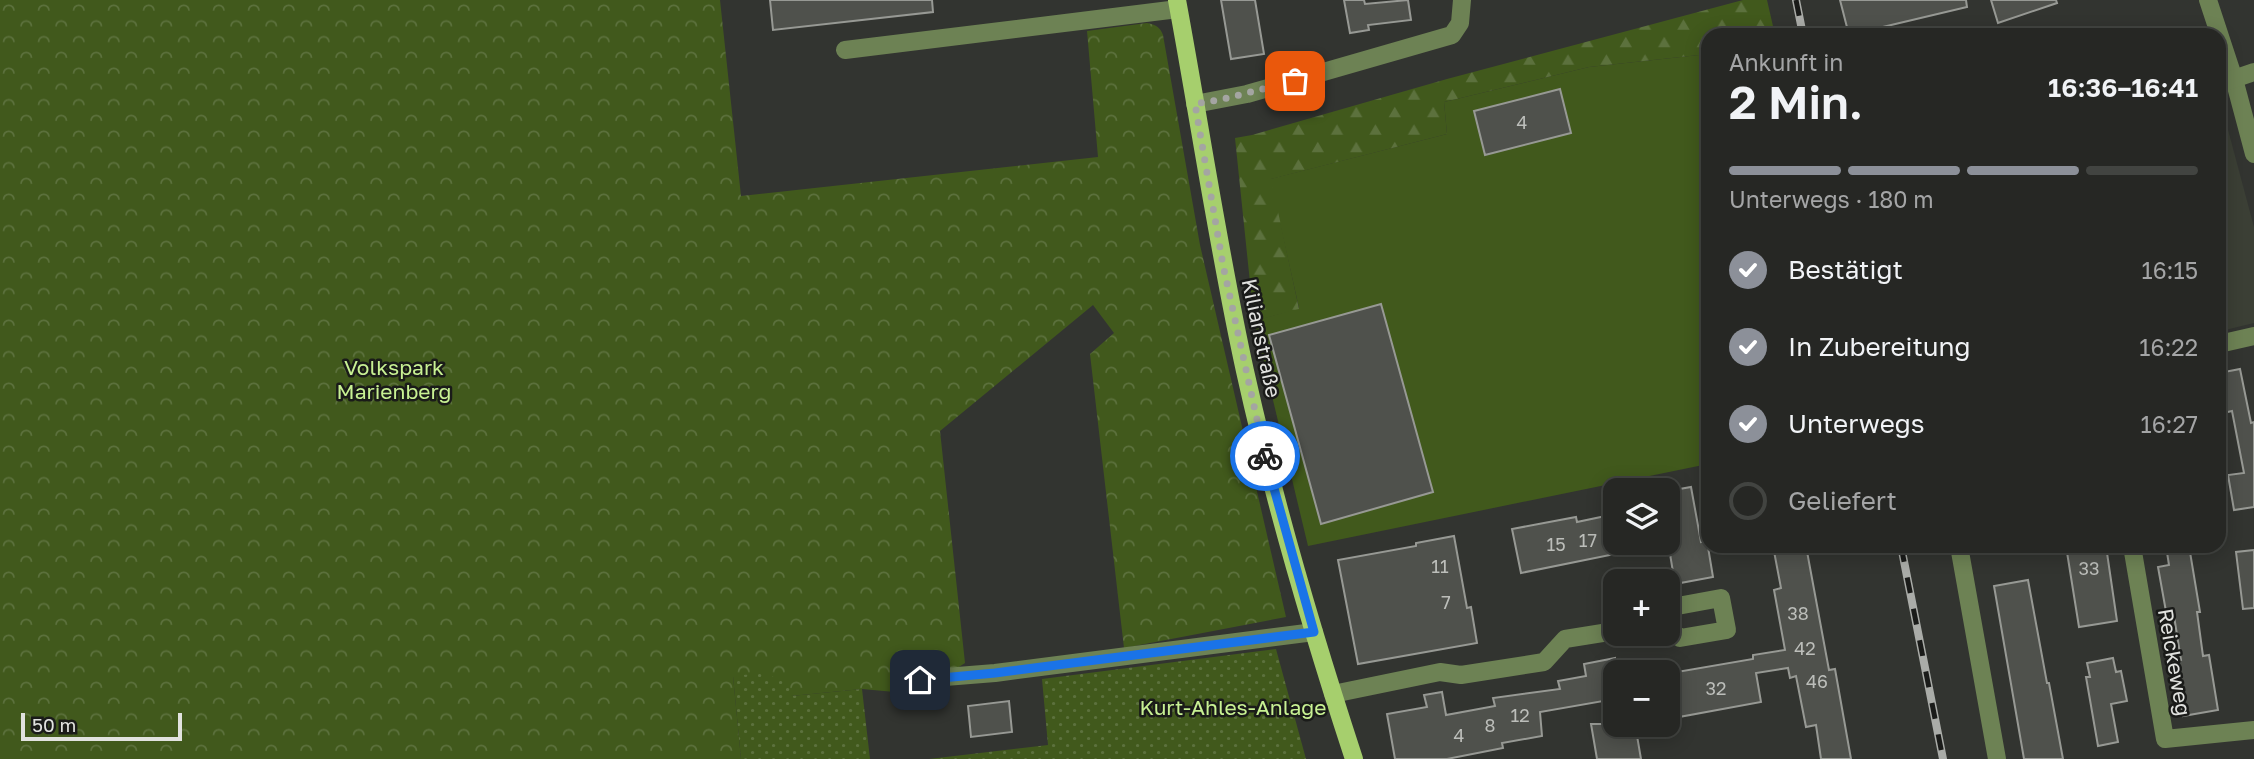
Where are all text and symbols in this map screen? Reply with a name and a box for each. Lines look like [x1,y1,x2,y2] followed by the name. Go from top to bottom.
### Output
[1729,48,1844,76] text: Ankunft in
[1265,51,1325,111] pin
[1276,62,1314,100] icon: bag
[2048,72,2198,103] text: 16:36–16:41
[1729,74,1863,129] text: 2 Min.
[1517,111,1528,133] house number: 4
[1729,185,1934,213] text: Unterwegs · 180 m
[1729,251,1767,289] icon: check
[1788,254,1903,285] text: Bestätigt
[2142,256,2198,284] text: 16:15
[1237,276,1287,400] street label: Kilianstraße
[1729,328,1767,366] icon: check
[1788,331,1971,362] text: In Zubereitung
[2139,333,2198,361] text: 16:22
[337,354,451,404] park label: Volkspark Marienberg
[1729,405,1767,443] icon: check
[1788,408,1925,439] text: Unterwegs
[2141,410,2198,438] text: 16:27
[1230,421,1300,491] courier
[1246,437,1284,475] icon: bike
[1603,478,1680,737] map controls
[1603,478,1680,555] button: layers
[1788,485,1897,516] text: Geliefert
[1579,529,1597,551] house number: 17
[1546,533,1566,555] house number: 15
[1431,555,1449,577] house number: 11
[2078,557,2100,579] house number: 33
[1603,569,1680,646] button: +
[1441,591,1451,613] house number: 7
[1787,602,1809,624] house number: 38
[2153,606,2197,718] street label: Reickeweg
[1794,637,1816,659] house number: 42
[890,650,950,710] pin
[1603,660,1680,737] button: −
[901,661,939,699] icon: home
[1806,670,1828,692] house number: 46
[1706,677,1726,699] house number: 32
[1140,694,1326,720] park label: Kurt-Ahles-Anlage
[1510,704,1530,726] house number: 12
[21,710,182,742] scale bar
[32,713,76,736] text: 50 m
[1485,714,1495,736] house number: 8
[1454,724,1465,746] house number: 4

